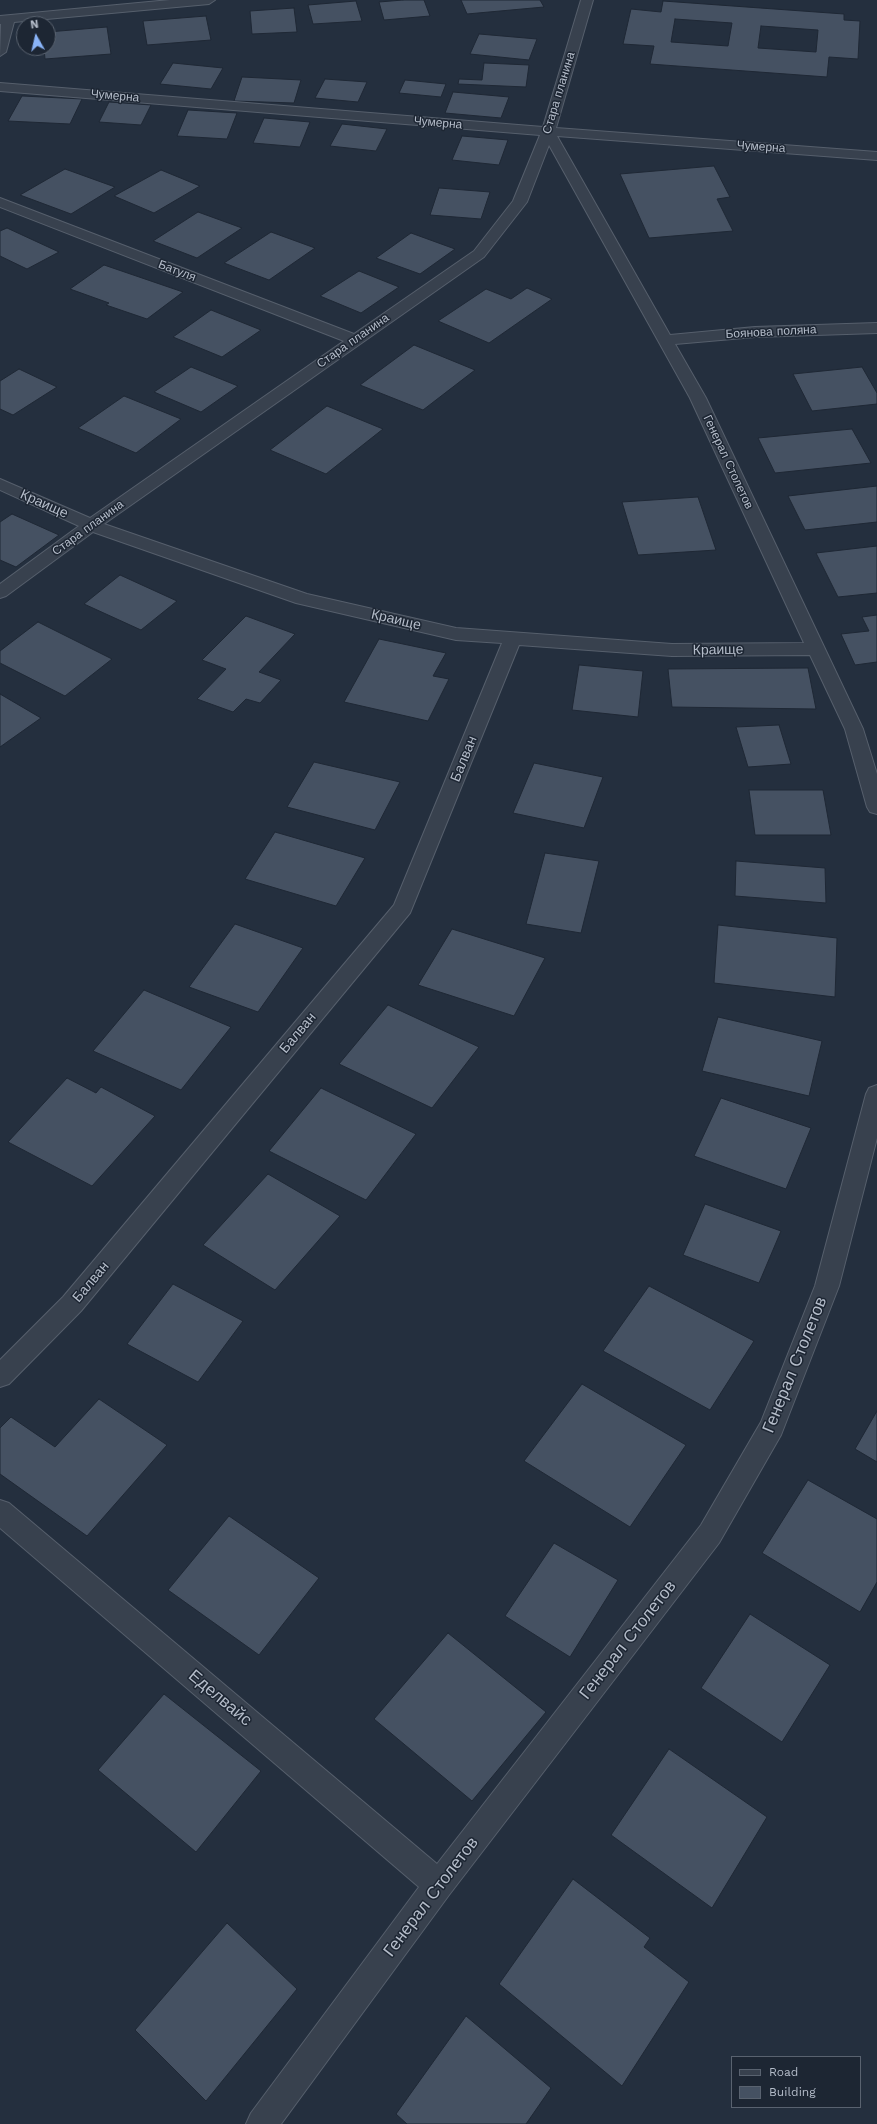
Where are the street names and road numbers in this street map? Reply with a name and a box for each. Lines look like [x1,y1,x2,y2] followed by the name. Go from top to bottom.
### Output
[540,50,578,136] street label: Стара планина
[90,87,140,105] street label: Чумерна
[413,114,463,132] street label: Чумерна
[736,138,786,156] street label: Чумерна
[156,257,198,285] street label: Батуля
[314,311,392,371] street label: Стара планина
[725,322,817,342] street label: Боянова поляна
[700,413,756,511] street label: Генерал Столетов
[17,486,71,522] street label: Краище
[49,497,127,559] street label: Стара планина
[369,606,423,634] street label: Краище
[693,641,743,659] street label: Краище
[447,734,481,784] street label: Балван
[276,1009,320,1057] street label: Балван
[69,1258,113,1306] street label: Балван
[758,1294,832,1436] street label: Генерал Столетов
[575,1577,681,1703] street label: Генерал Столетов
[184,1666,256,1730] street label: Еделвайс
[379,1833,483,1961] street label: Генерал Столетов

